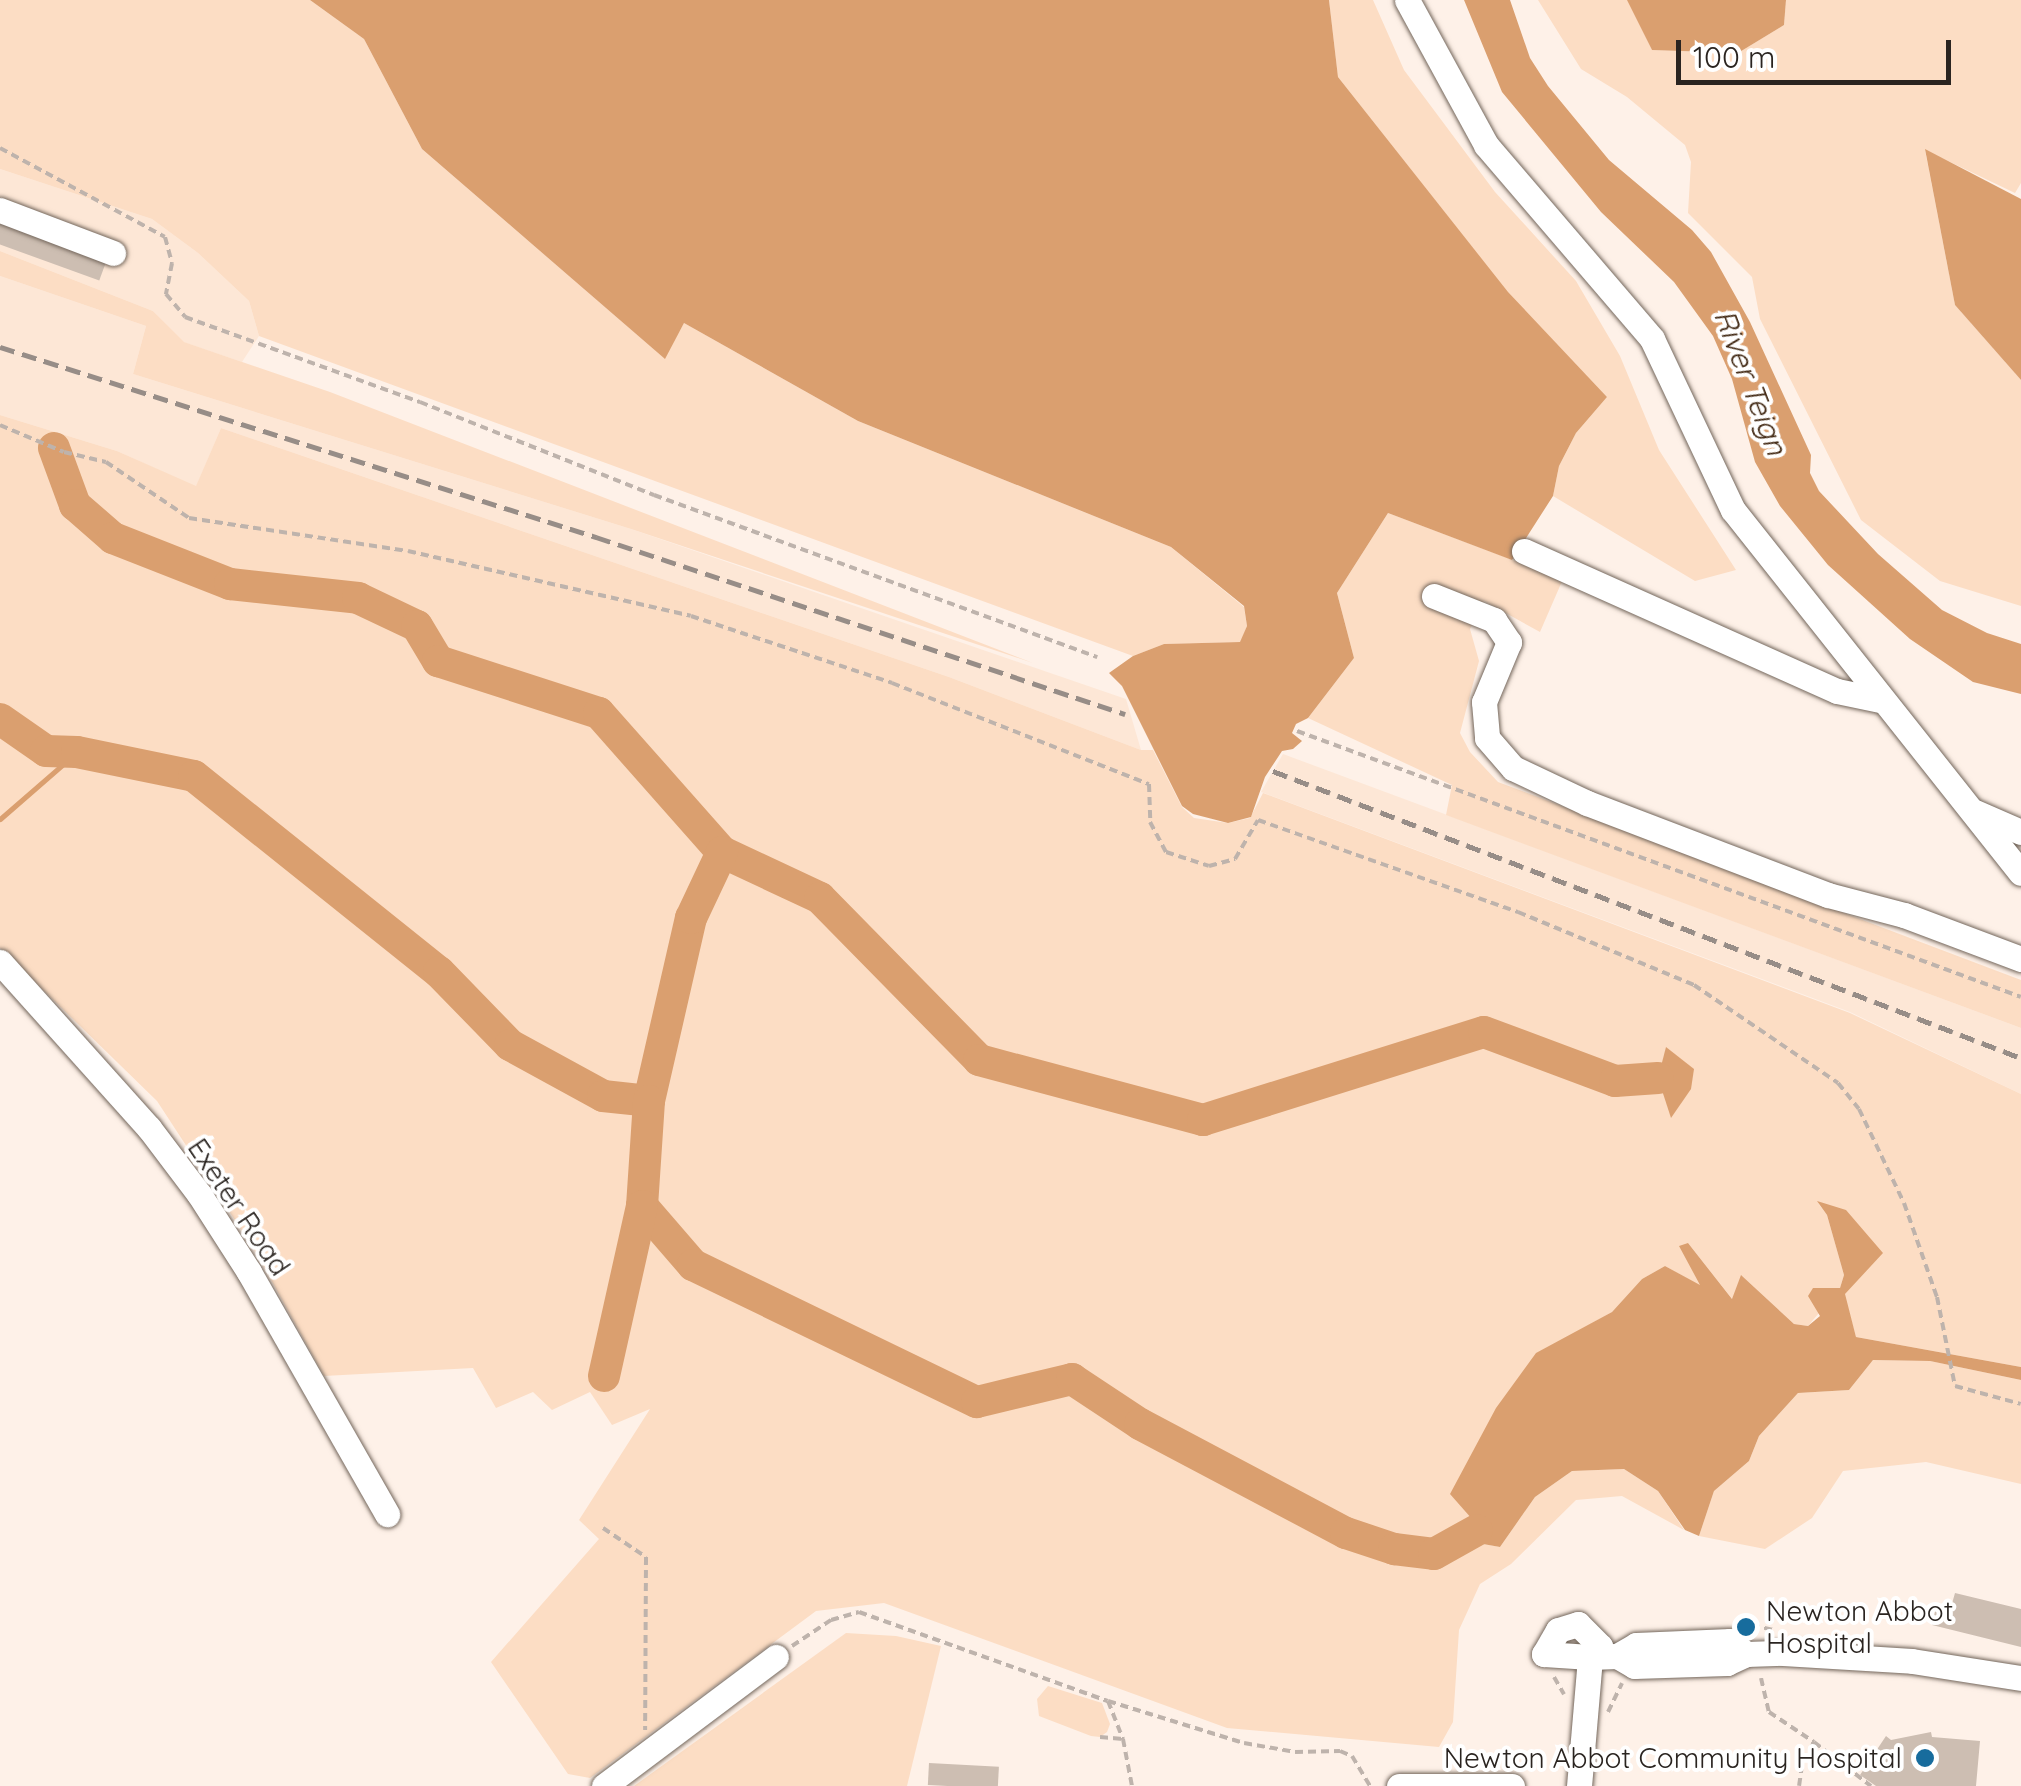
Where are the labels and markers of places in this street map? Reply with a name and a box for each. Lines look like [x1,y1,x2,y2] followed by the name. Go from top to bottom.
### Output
[1766,1594,1953,1660] place label: Newton Abbot Hospital
[1735,1616,1757,1638] marker: Newton Abbot Hospital
[1444,1741,1902,1775] place label: Newton Abbot Community Hospital
[1912,1745,1938,1771] marker: Newton Abbot Community Hospital

